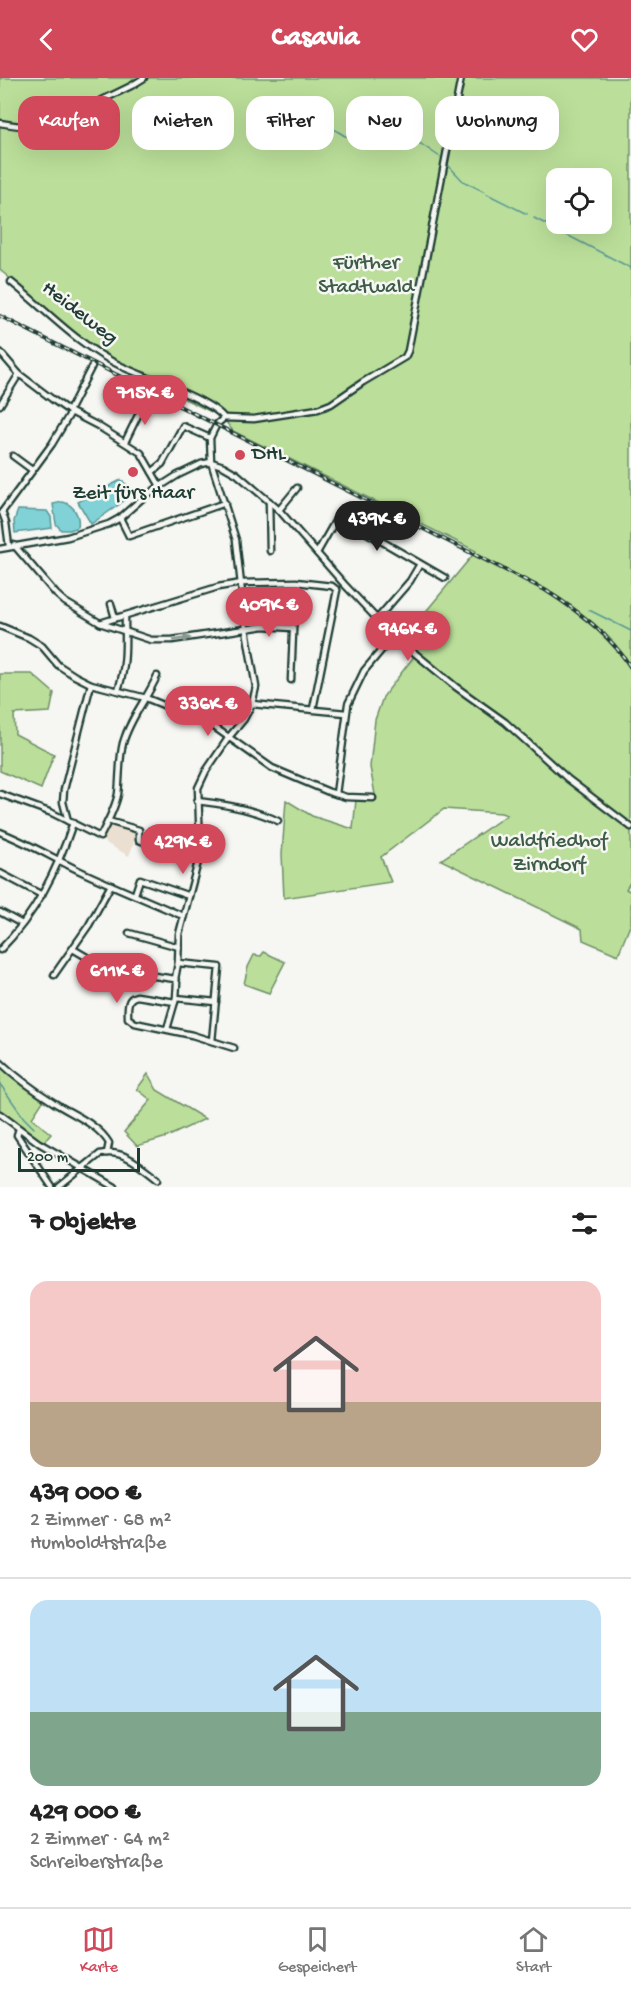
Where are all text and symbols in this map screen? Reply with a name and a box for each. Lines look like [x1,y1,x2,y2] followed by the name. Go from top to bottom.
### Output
[30,23,63,56] icon: back
[272,23,359,55] text: Casavia
[568,23,601,56] icon: heart
[18,96,120,150] chip: Kaufen
[132,96,234,150] chip: Mieten
[246,96,334,150] chip: Filter
[346,96,423,150] chip: Neu
[435,96,559,150] chip: Wohnung
[546,168,612,234] map controls
[546,168,612,234] button: locate
[318,252,416,301] park label: Fürther Stadtwald
[36,277,122,351] street label: Heideweg
[96,375,194,426] pin: 715K €
[117,383,173,406] text: 715K €
[250,443,287,468] place label: DHL
[233,448,247,462] marker: DHL
[126,465,140,479] marker: Zeit fürs Haar
[72,482,195,507] place label: Zeit fürs Haar
[328,501,426,552] pin: 439K €
[348,509,406,532] text: 439K €
[220,587,318,638] pin: 409K €
[240,595,298,618] text: 409K €
[359,611,457,662] pin: 946K €
[379,619,437,642] text: 946K €
[172,634,191,643] one-way arrow
[159,686,257,737] pin: 336K €
[179,694,237,717] text: 336K €
[134,824,232,875] pin: 429K €
[491,830,609,879] park label: Waldfriedhof Zirndorf
[155,832,211,855] text: 429K €
[68,953,166,1004] pin: 611K €
[90,961,144,984] text: 611K €
[18,1145,140,1172] scale bar
[27,1149,68,1168] text: 200 m
[568,1207,601,1240] icon: filters
[30,1208,136,1239] text: 7 Objekte
[262,1320,370,1428] icon: home
[30,1479,141,1510] text: 439 000 €
[30,1510,171,1533] text: 2 Zimmer · 68 m²
[30,1533,166,1556] text: Humboldtstraße
[262,1639,370,1747] icon: home
[30,1798,140,1829] text: 429 000 €
[30,1829,170,1852] text: 2 Zimmer · 64 m²
[30,1852,163,1875] text: Schreiberstraße
[80,1923,118,1978] tab: Karte
[278,1923,356,1978] tab: Gespeichert
[516,1923,551,1978] tab: Start

